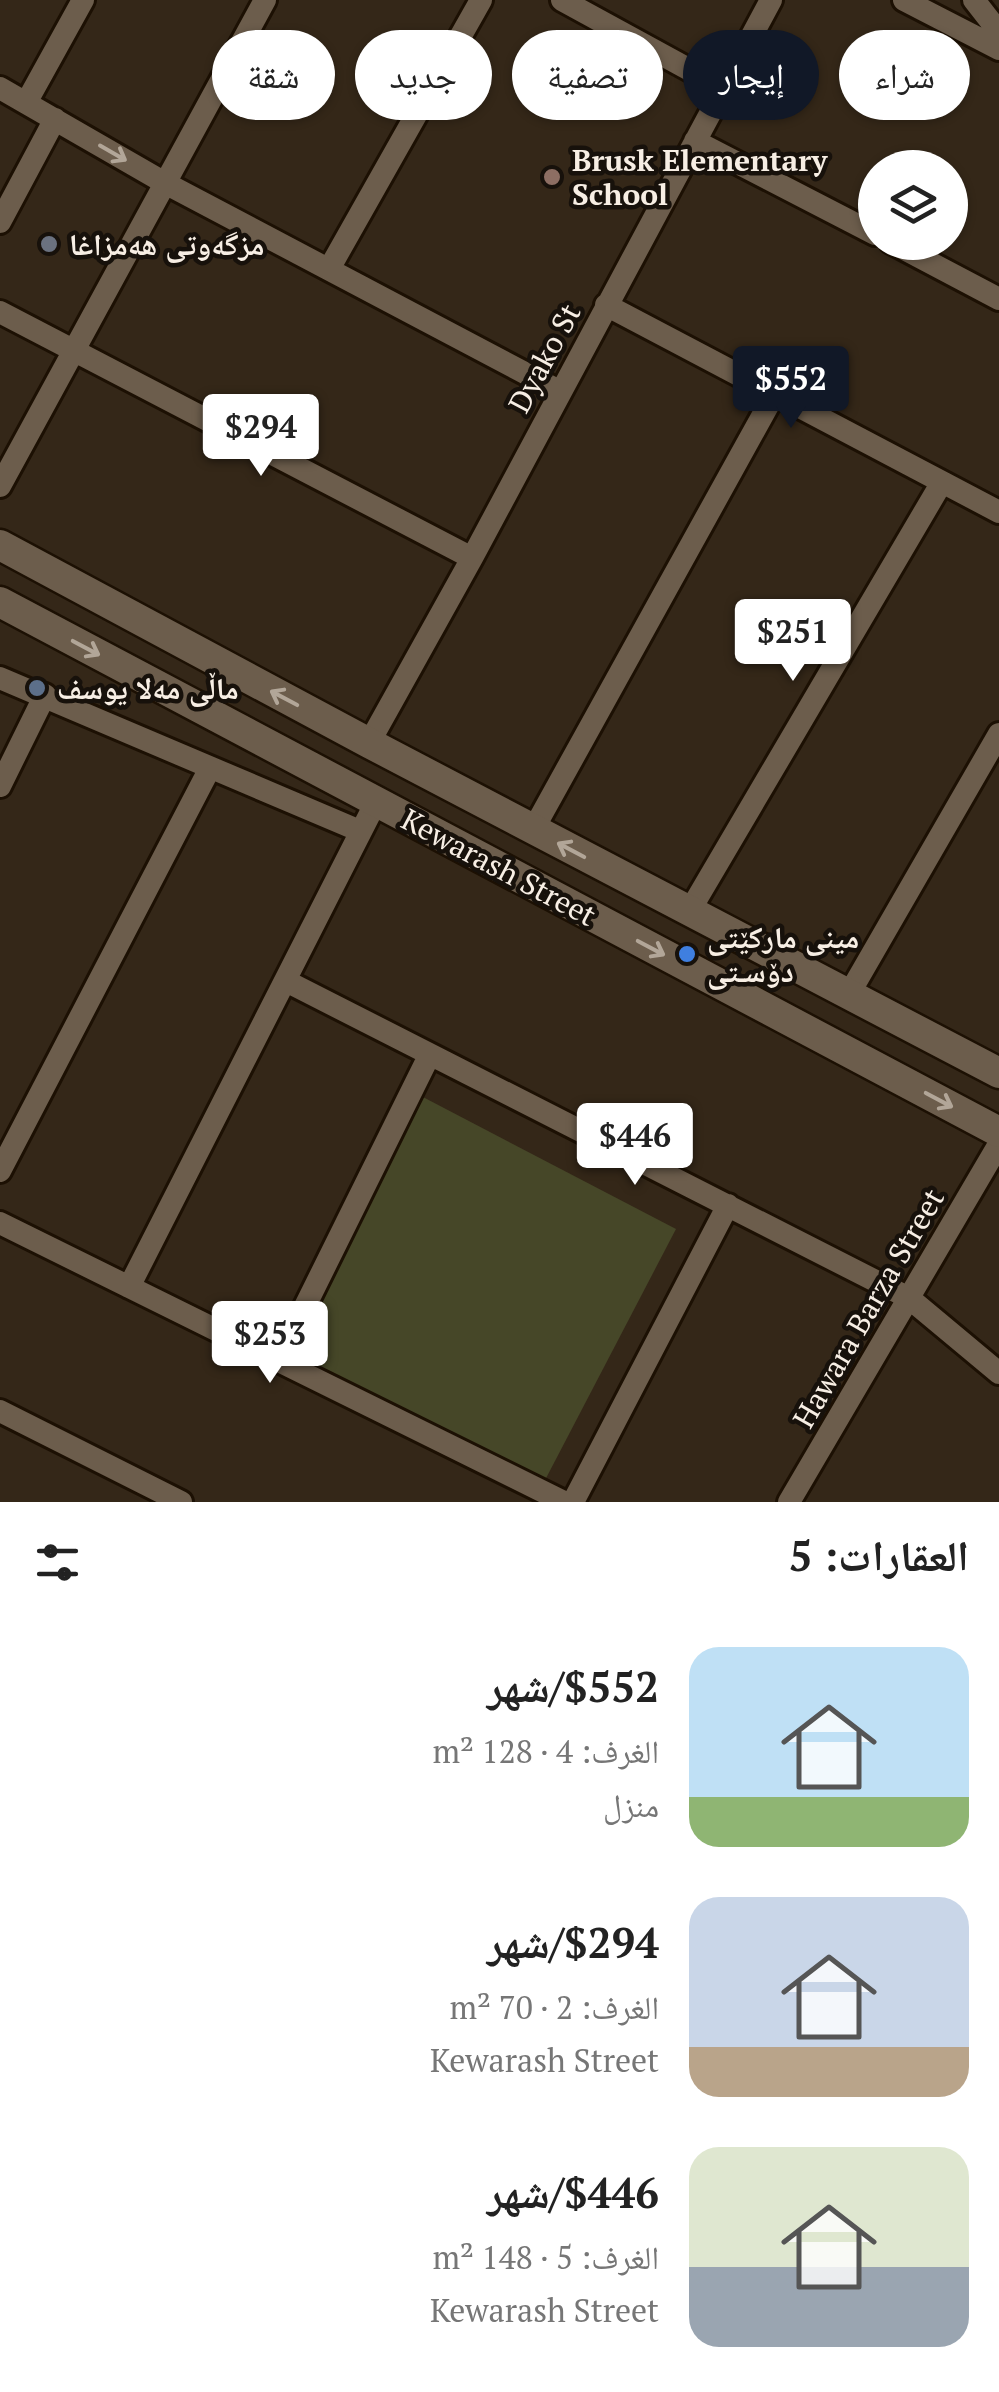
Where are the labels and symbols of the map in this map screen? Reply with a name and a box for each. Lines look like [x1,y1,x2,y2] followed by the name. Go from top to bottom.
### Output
[572,140,828,214] place label: Brusk Elementary School
[98,143,127,163] one-way arrow
[541,166,563,188] marker: Brusk Elementary School
[69,224,264,264] place label: مزگەوتی هەمزاغا
[38,233,60,255] marker: مزگەوتی هەمزاغا
[499,297,589,419] street label: Dyako St
[732,346,850,431] pin: $552
[202,394,320,479] pin: $294
[734,599,852,684] pin: $251
[71,639,101,658] one-way arrow
[57,668,239,708] place label: ماڵی مەلا یوسف
[26,677,48,699] marker: ماڵی مەلا یوسف
[269,687,299,707] one-way arrow
[395,799,603,935] street label: Kewarash Street
[557,840,587,859] one-way arrow
[707,917,859,991] place label: مینی مارکێتی دۆسـتی
[636,939,666,958] one-way arrow
[676,943,698,965] marker: مینی مارکێتی دۆسـتی
[923,1091,953,1110] one-way arrow
[576,1103,694,1188] pin: $446
[783,1181,953,1435] street label: Hawara Barza Street
[211,1301,329,1386] pin: $253

